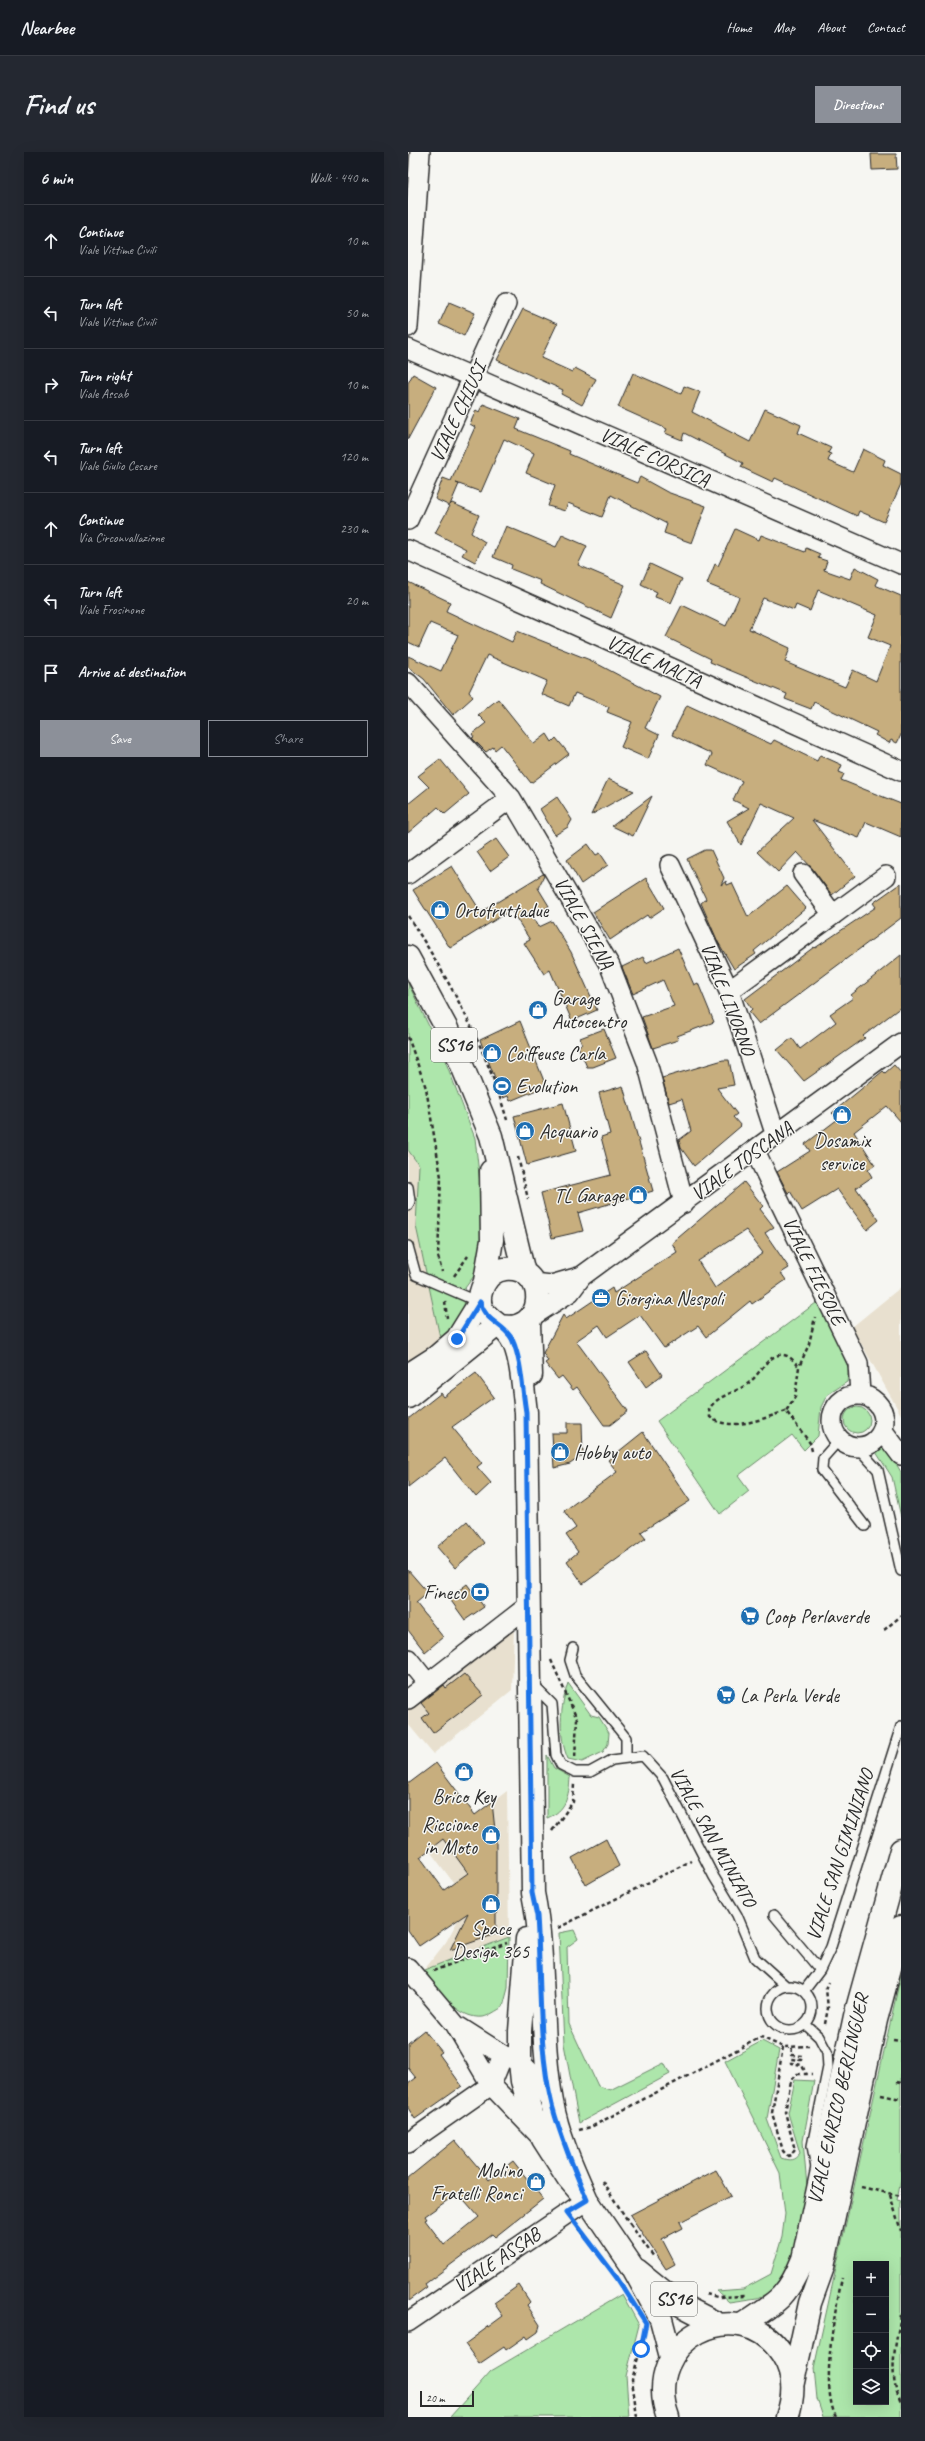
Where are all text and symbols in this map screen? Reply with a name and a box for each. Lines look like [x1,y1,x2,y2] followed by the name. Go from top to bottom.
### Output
[20,16,74,40] text: Nearbee
[726,19,752,36] text: Home
[774,19,795,36] text: Map
[817,19,845,36] text: About
[867,19,905,36] text: Contact
[815,86,901,123] button: Directions
[24,87,94,122] text: Find us
[40,168,73,189] text: 6 min
[309,170,368,186] text: Walk · 440 m
[78,223,123,242] text: Continue
[40,230,62,252] icon: ahead
[346,233,368,249] text: 10 m
[78,242,156,258] text: Viale Vittime Civili
[78,295,121,314] text: Turn left
[40,302,62,324] icon: left
[346,305,368,321] text: 50 m
[78,314,156,330] text: Viale Vittime Civili
[424,355,494,466] street label: VIALE CHIUSI
[78,367,131,386] text: Turn right
[40,374,62,396] icon: right
[346,377,368,393] text: 10 m
[78,386,128,402] text: Viale Assab
[596,422,715,493] street label: VIALE CORSICA
[78,439,121,458] text: Turn left
[40,446,62,468] icon: left
[340,449,368,465] text: 120 m
[78,458,157,474] text: Viale Giulio Cesare
[78,511,123,530] text: Continue
[40,518,62,540] icon: ahead
[340,521,368,537] text: 230 m
[78,530,164,546] text: Via Circonvallazione
[78,583,121,602] text: Turn left
[40,590,62,612] icon: left
[346,593,368,609] text: 20 m
[78,602,144,618] text: Viale Frosinone
[603,629,706,693] street label: VIALE MALTA
[40,662,62,684] icon: arrive
[78,663,185,682] text: Arrive at destination
[40,720,200,757] button: Save
[208,720,368,757] button: Share
[549,873,620,974] street label: VIALE SIENA
[454,898,550,923] place label: Ortofruttadue
[429,899,451,921] shop icon: Ortofruttadue
[695,939,762,1061] street label: VIALE LIVORNO
[552,986,627,1034] place label: Garage Autocentro
[527,999,549,1021] shop icon: Garage Autocentro
[431,1028,477,1062] road number: SS16
[506,1041,607,1066] place label: Coiffeuse Carla
[481,1042,503,1064] shop icon: Coiffeuse Carla
[516,1074,578,1099] place label: Evolution
[491,1075,513,1097] sports icon: Evolution
[831,1104,853,1126] shop icon: Dosamix service
[686,1115,799,1206] street label: VIALE TOSCANA
[539,1119,598,1144] place label: Acquario
[514,1120,536,1142] shop icon: Acquario
[814,1128,872,1176] place label: Dosamix service
[554,1183,625,1208] place label: TL Garage
[627,1184,649,1206] shop icon: TL Garage
[777,1213,852,1331] street label: VIALE FIESOLE
[615,1286,726,1311] place label: Giorgina Nespoli
[590,1287,612,1309] office icon: Giorgina Nespoli
[448,1330,466,1348] route end
[574,1440,651,1465] place label: Hobby auto
[549,1441,571,1463] shop icon: Hobby auto
[423,1580,467,1605] place label: Fineco
[469,1581,491,1603] bank icon: Fineco
[764,1604,871,1629] place label: Coop Perlaverde
[739,1605,761,1627] supermarket icon: Coop Perlaverde
[740,1683,840,1708] place label: La Perla Verde
[715,1684,737,1706] supermarket icon: La Perla Verde
[453,1761,475,1783] shop icon: Brico Key
[664,1763,763,1913] street label: VIALE SAN MINIATO
[801,1764,880,1944] street label: VIALE SAN GIMINIANO
[433,1784,498,1809] place label: Brico Key
[422,1812,478,1860] place label: Riccione in Moto
[480,1824,502,1846] shop icon: Riccione in Moto
[480,1893,502,1915] shop icon: Space Design 365
[453,1916,530,1964] place label: Space Design 365
[802,1989,875,2207] street label: VIALE ENRICO BERLINGUER
[431,2158,524,2206] place label: Molino Fratelli Ronci
[525,2171,547,2193] shop icon: Molino Fratelli Ronci
[449,2221,547,2298] street label: VIALE ASSAB
[853,2261,889,2405] map controls
[853,2261,889,2297] button: +
[651,2282,697,2316] road number: SS16
[853,2297,889,2333] button: −
[853,2333,889,2369] button: locate
[632,2340,650,2358] route start
[853,2369,889,2405] button: layers
[420,2389,474,2408] scale bar
[426,2391,445,2405] text: 20 m

